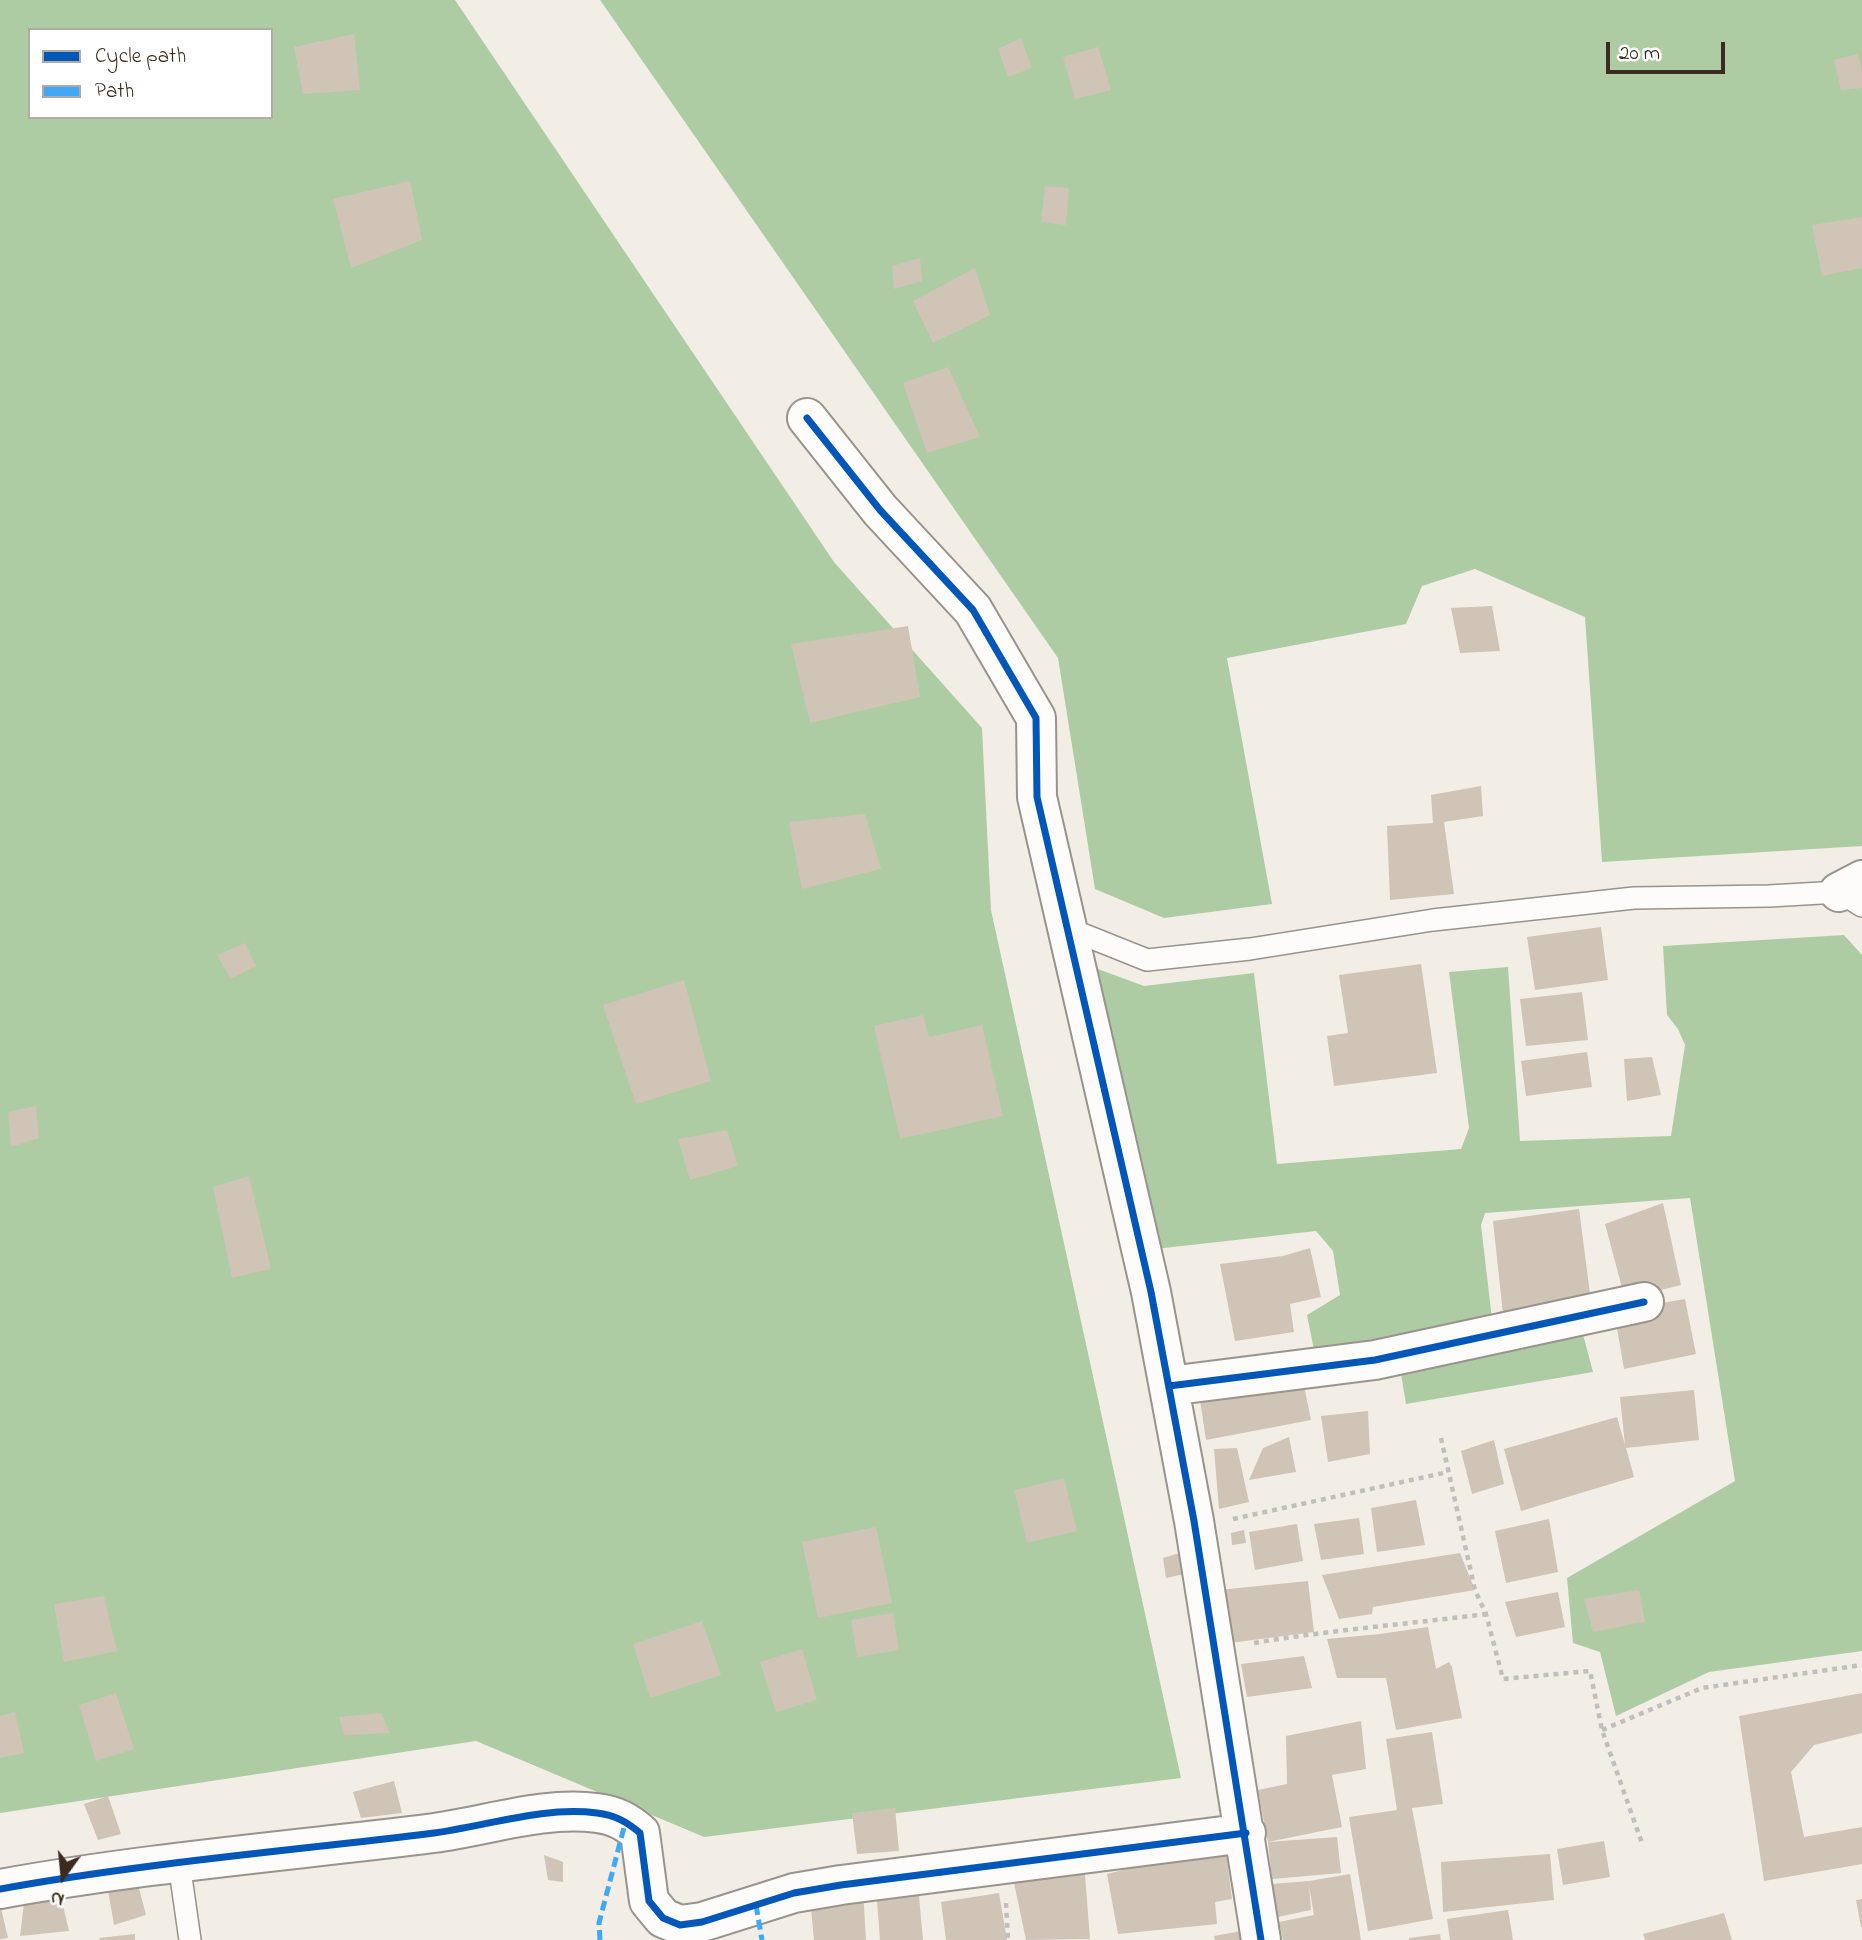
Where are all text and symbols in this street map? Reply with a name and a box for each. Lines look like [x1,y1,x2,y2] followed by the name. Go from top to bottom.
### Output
[28,28,273,119] legend
[1610,28,1729,72] scale bar
[1619,39,1660,69] text: 20 m
[95,42,186,72] text: Cycle path
[95,77,134,107] text: Path
[28,1842,98,1912] north arrow
[48,1883,67,1912] text: N

